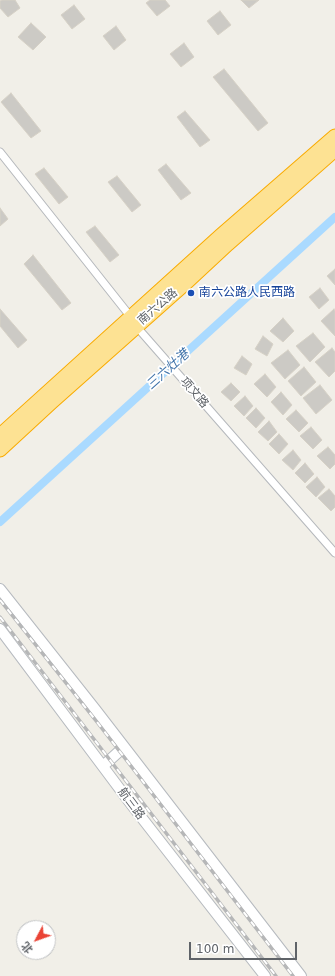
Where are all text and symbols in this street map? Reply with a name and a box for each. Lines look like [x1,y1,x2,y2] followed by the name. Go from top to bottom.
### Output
[135,286,181,328] street label: 南六公路
[199,286,295,300] place label: 南六公路人民西路
[186,288,196,298] marker: 南六公路人民西路
[143,347,193,393] water label: 三六灶港
[177,375,211,411] street label: 项文路
[114,785,148,823] street label: 航三路
[16,920,56,960] north arrow
[191,934,299,960] scale bar
[19,939,36,956] text: 北
[196,942,234,956] text: 100 m

